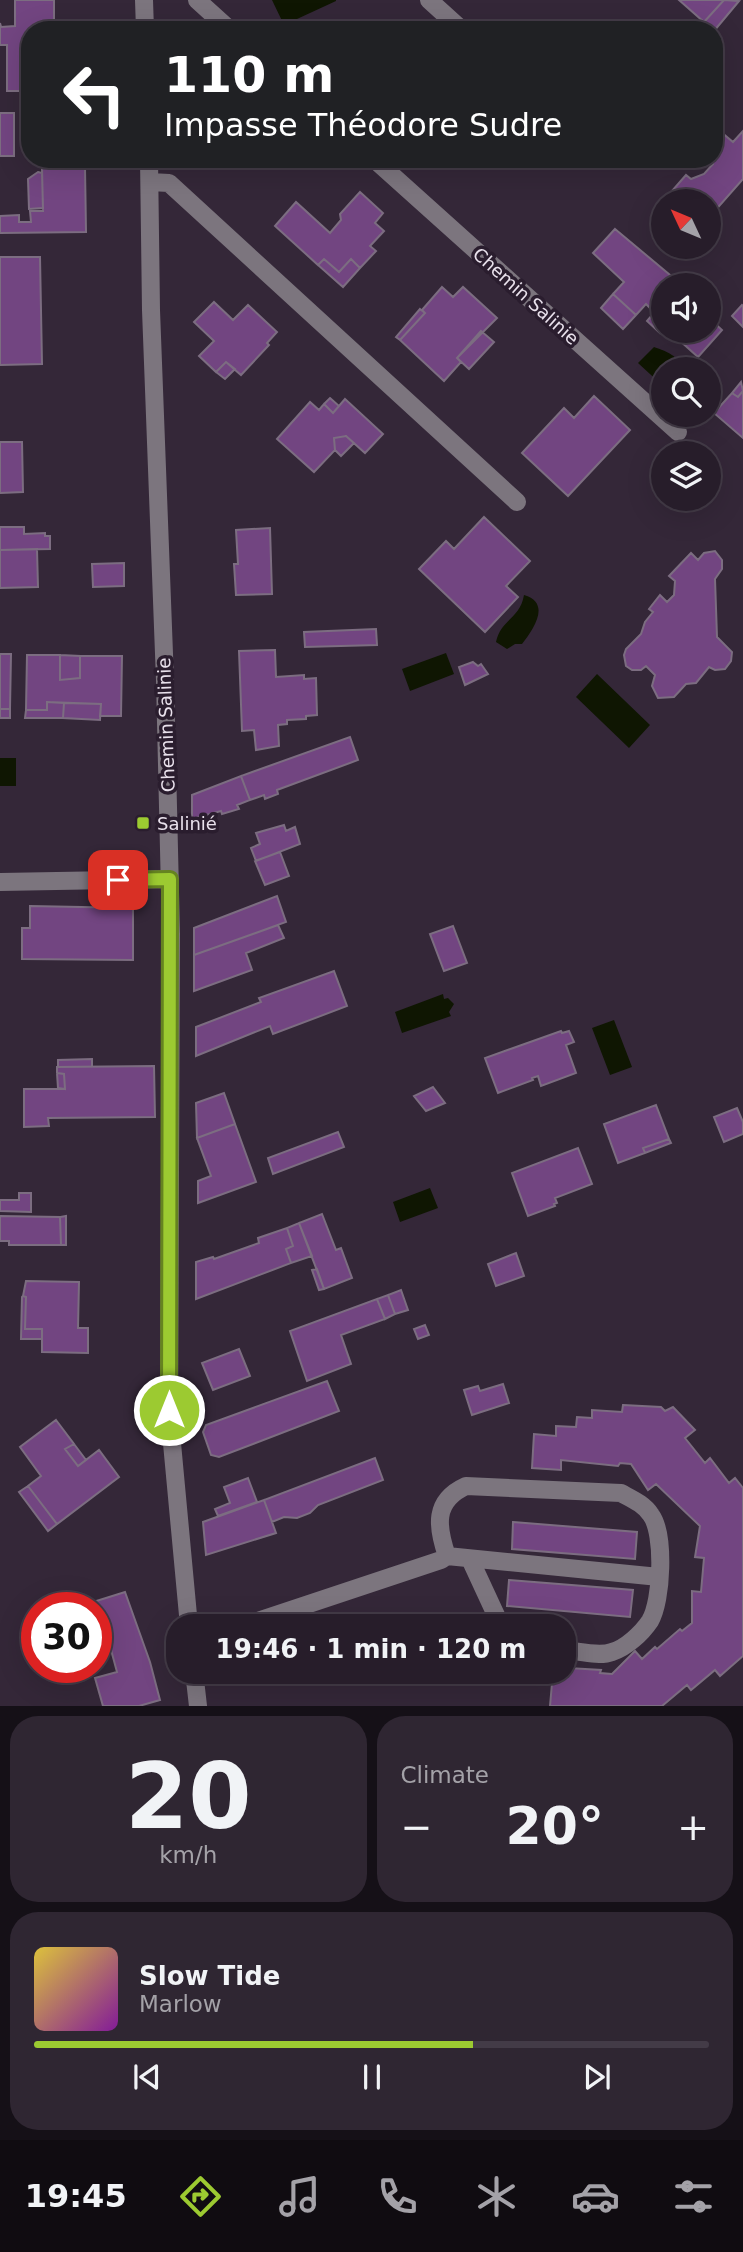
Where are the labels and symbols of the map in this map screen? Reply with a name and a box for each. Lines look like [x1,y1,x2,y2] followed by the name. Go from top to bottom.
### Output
[651,189,721,259] north arrow
[469,243,583,349] street label: Chemin Salinie
[153,657,179,793] street label: Chemin Salinie
[157,813,217,834] place label: Salinié
[135,815,151,831] marker: Salinié
[88,850,148,910] pin
[132,1373,206,1447] position arrow
[21,1592,112,1683] speed limit sign: 30

